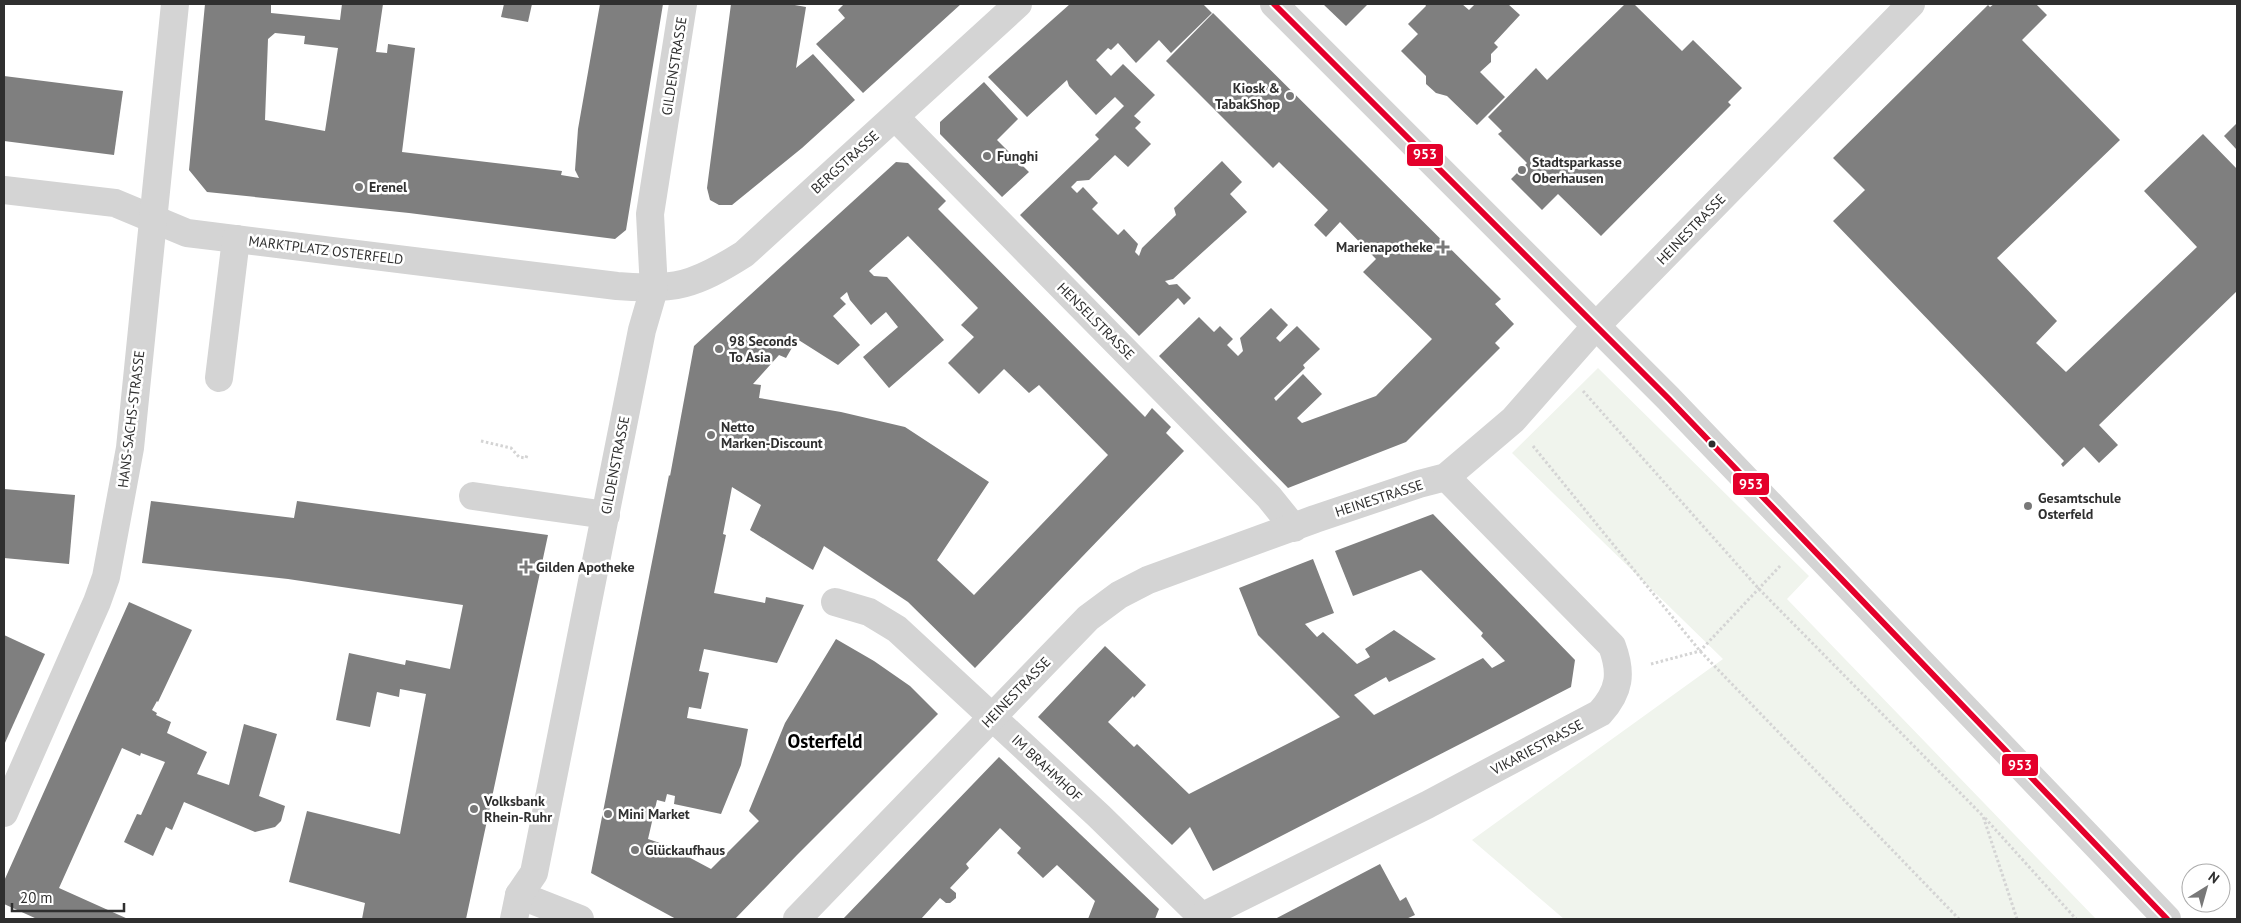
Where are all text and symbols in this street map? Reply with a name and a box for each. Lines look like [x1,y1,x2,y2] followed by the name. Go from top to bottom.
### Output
[657,15,691,117] street label: GILDENSTRASSE
[1215,79,1280,113] place label: Kiosk & TabakShop
[1284,90,1296,102] marker: Kiosk & TabakShop
[807,127,883,197] street label: BERGSTRASSE
[1406,143,1444,167] line badge: 953
[1413,145,1437,163] text: 953
[997,147,1038,165] place label: Funghi
[981,150,993,162] marker: Funghi
[1532,153,1622,187] place label: Stadtsparkasse Oberhausen
[1516,164,1528,176] marker: Stadtsparkasse Oberhausen
[369,178,408,196] place label: Erenel
[353,181,365,193] marker: Erenel
[1653,190,1729,268] street label: HEINESTRASSE
[248,232,404,268] street label: MARKTPLATZ OSTERFELD
[1336,238,1433,256] place label: Marienapotheke
[1437,241,1449,253] marker: Marienapotheke
[1053,278,1139,364] street label: HENSELSTRASSE
[729,332,797,366] place label: 98 Seconds To Asia
[713,343,725,355] marker: 98 Seconds To Asia
[114,349,148,489] street label: HANS-SACHS-STRASSE
[597,414,633,516] street label: GILDENSTRASSE
[721,418,823,452] place label: Netto Marken-Discount
[705,429,717,441] marker: Netto Marken-Discount
[1707,439,1717,449] unlabelled marker
[1732,472,1770,496] line badge: 953
[1333,475,1425,521] street label: HEINESTRASSE
[1739,475,1763,493] text: 953
[2038,489,2121,523] place label: Gesamtschule Osterfeld
[2022,500,2034,512] marker: Gesamtschule Osterfeld
[536,558,635,576] place label: Gilden Apotheke
[520,561,532,573] marker: Gilden Apotheke
[978,653,1054,731] street label: HEINESTRASSE
[1487,715,1586,779] street label: VIKARIESTRASSE
[787,729,863,753] district label: Osterfeld
[1008,731,1086,805] street label: IM BRAHMHOF
[2001,753,2039,777] line badge: 953
[2008,756,2032,774] text: 953
[483,792,552,826] place label: Volksbank Rhein-Ruhr
[468,803,480,815] marker: Volksbank Rhein-Ruhr
[618,805,690,823] place label: Mini Market
[602,808,614,820] marker: Mini Market
[645,841,725,859] place label: Glückaufhaus
[629,844,641,856] marker: Glückaufhaus
[2181,863,2231,913] north arrow
[2205,868,2223,888] text: N
[12,880,125,912] scale bar
[20,888,53,907] text: 20 m

